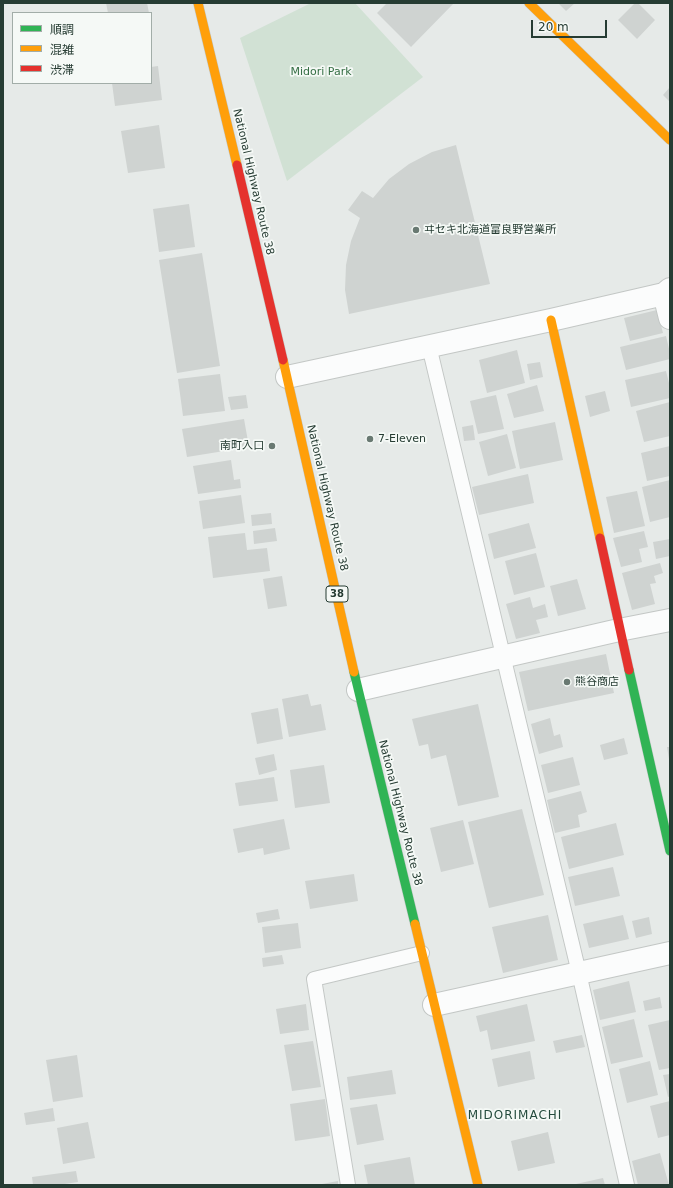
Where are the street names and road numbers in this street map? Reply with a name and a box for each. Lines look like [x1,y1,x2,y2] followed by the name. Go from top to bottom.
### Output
[230,108,276,256] street label: National Highway Route 38
[304,424,350,572] street label: National Highway Route 38
[326,586,348,602] road number: 38
[375,739,425,887] street label: National Highway Route 38

